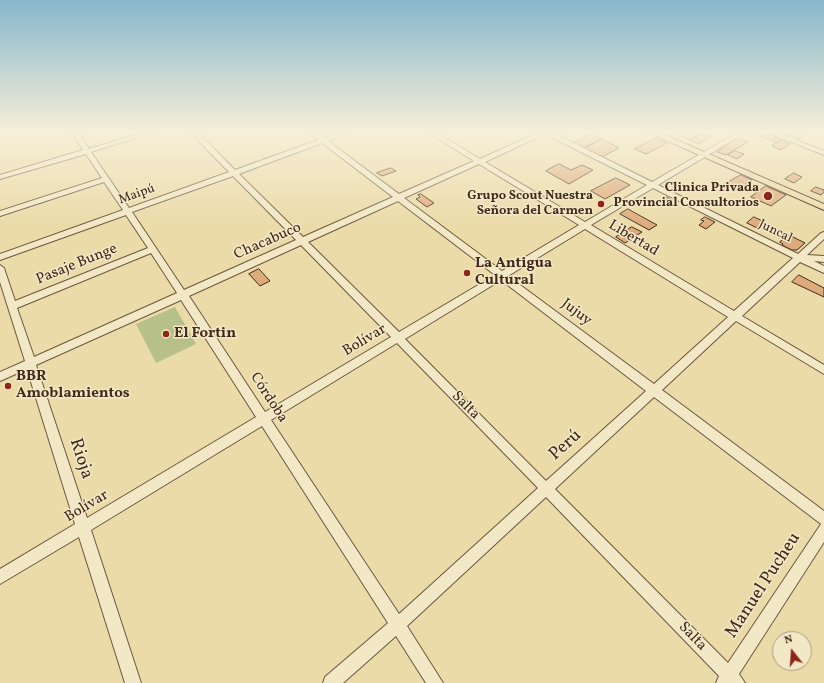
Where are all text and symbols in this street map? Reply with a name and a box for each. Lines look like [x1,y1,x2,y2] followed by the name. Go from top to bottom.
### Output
[117,181,157,209] street label: Maipú
[613,181,759,212] place label: Clinica Privada Provincial Consultorios
[467,189,593,220] place label: Grupo Scout Nuestra Señora del Carmen
[762,190,774,202] marker: Clinica Privada Provincial Consultorios
[596,199,606,209] marker: Grupo Scout Nuestra Señora del Carmen
[604,217,662,261] street label: Libertad
[756,217,794,247] street label: Juncal
[232,219,304,265] street label: Chacabuco
[34,241,120,289] street label: Pasaje Bunge
[475,255,552,290] place label: La Antigua Cultural
[462,268,472,278] marker: La Antigua Cultural
[557,296,595,330] street label: Jujuy
[340,321,390,361] street label: Bolívar
[174,325,236,343] place label: El Fortin
[161,329,171,339] marker: El Fortin
[16,368,130,403] place label: BBR Amoblamientos
[245,370,291,426] street label: Córdoba
[3,381,13,391] marker: BBR Amoblamientos
[447,388,483,424] street label: Salta
[545,426,587,466] street label: Perú
[63,436,97,482] street label: Rioja
[62,487,112,527] street label: Bolívar
[722,529,806,643] street label: Manuel Pucheu
[674,619,710,655] street label: Salta
[772,631,812,671] north arrow
[783,632,795,648] text: N

